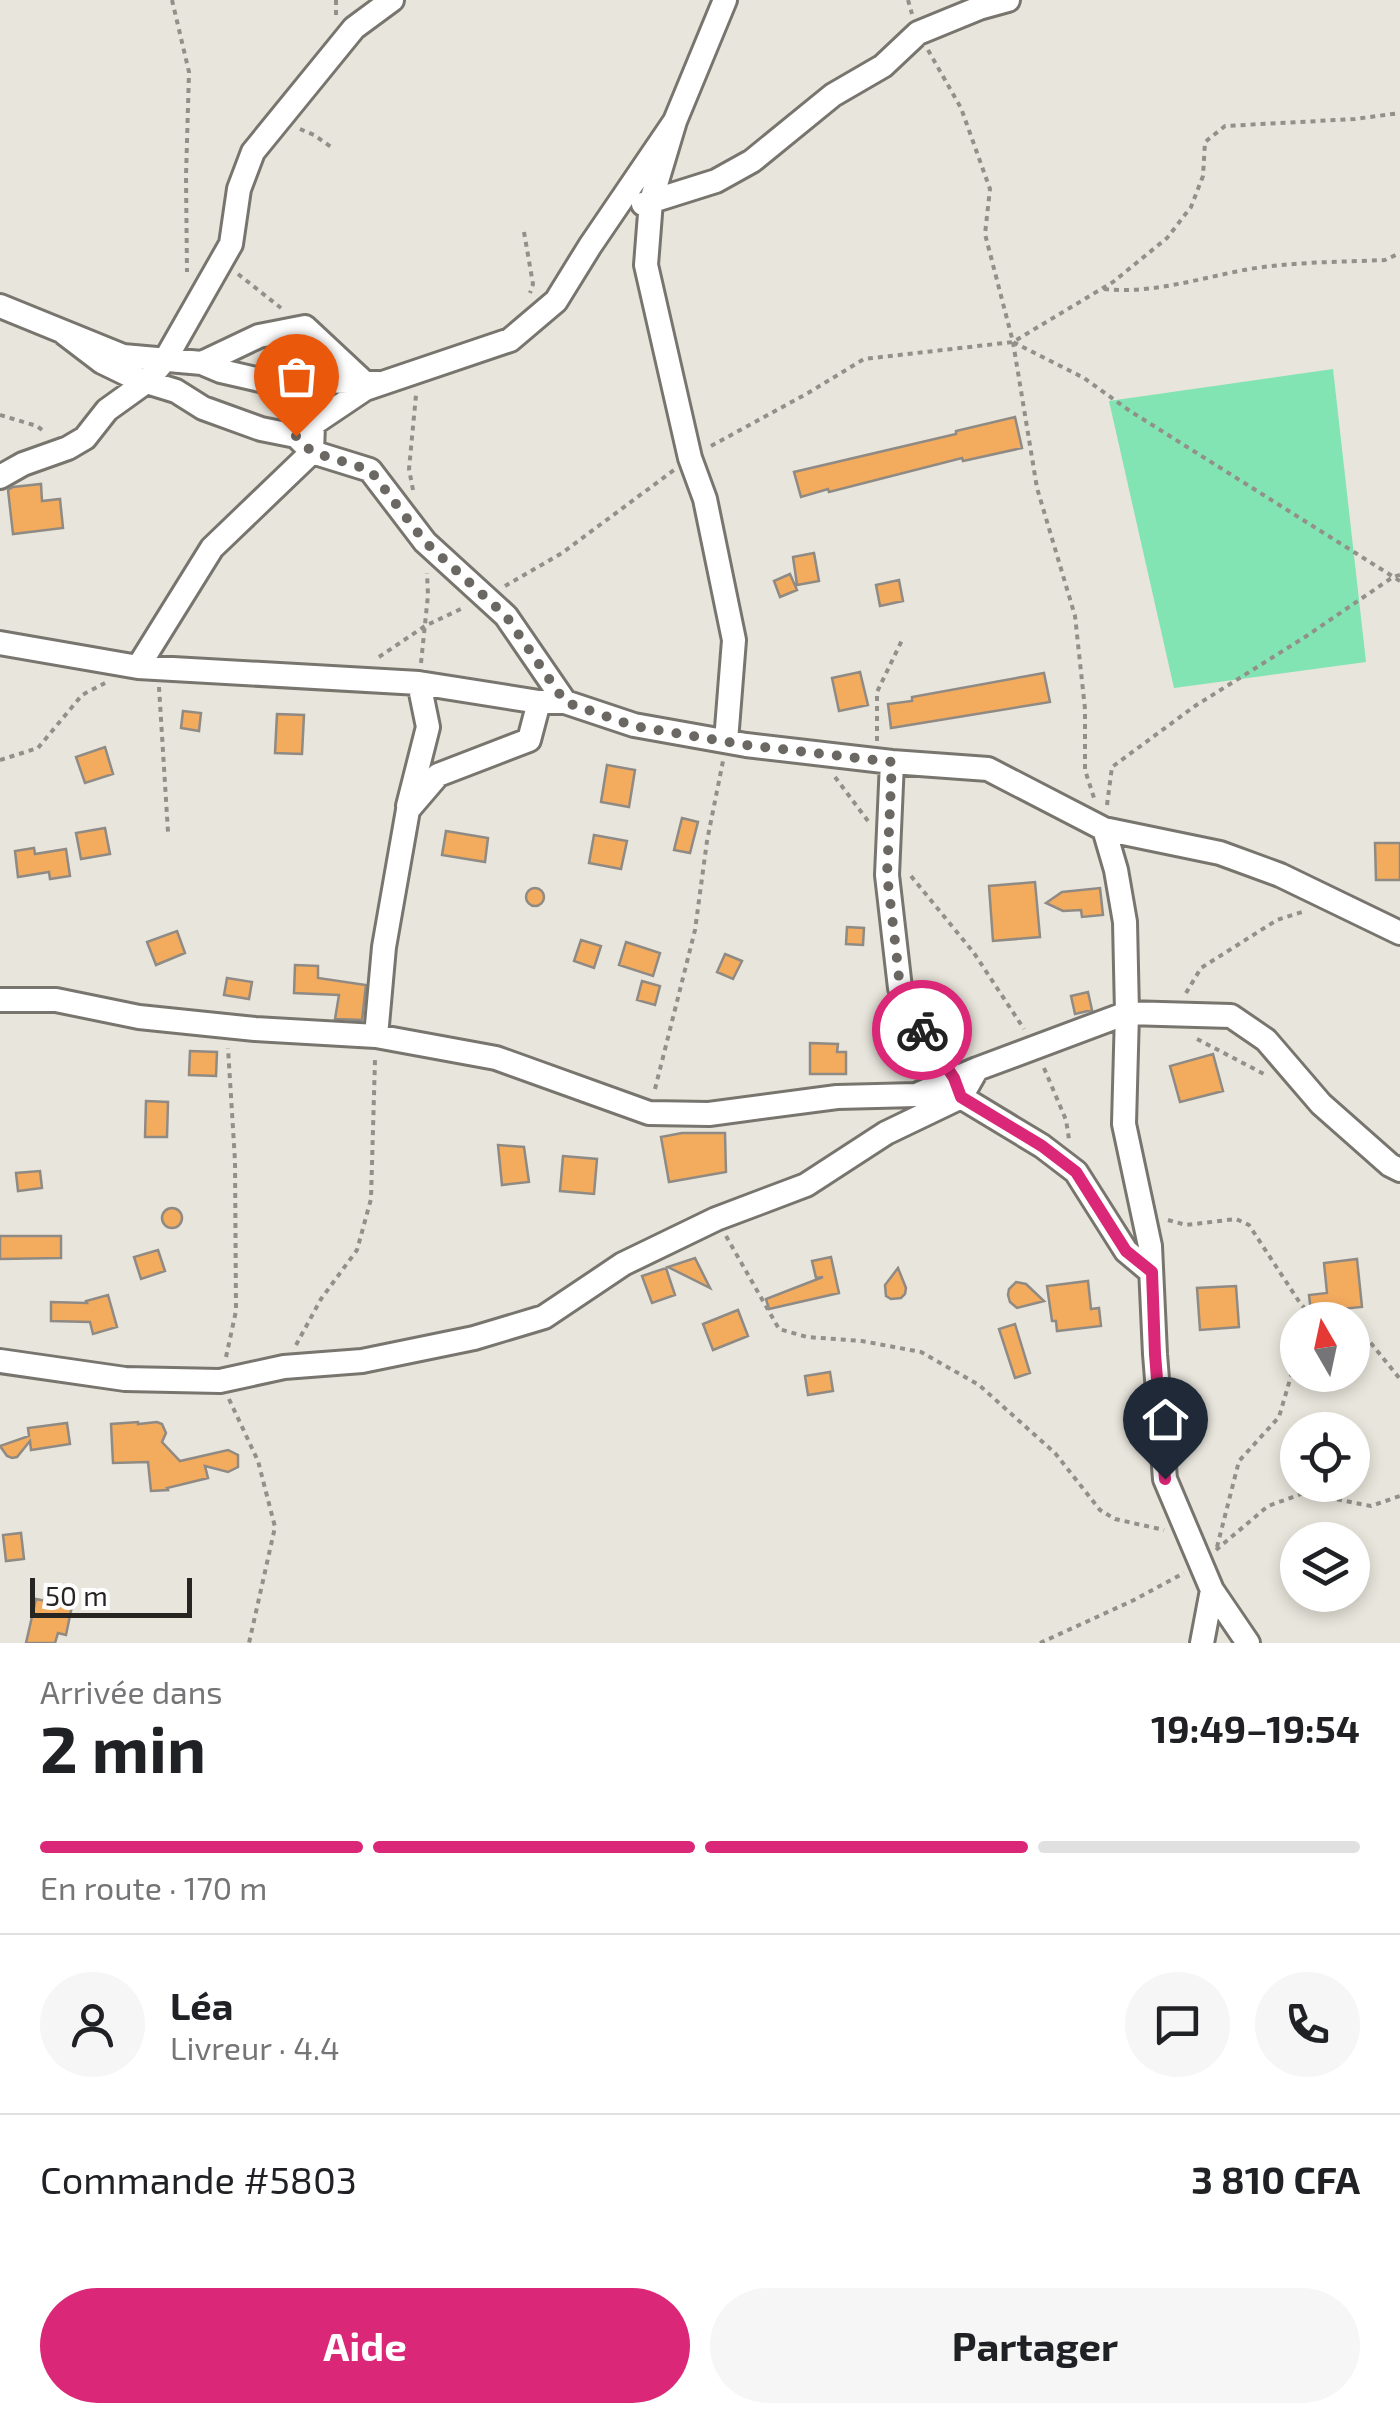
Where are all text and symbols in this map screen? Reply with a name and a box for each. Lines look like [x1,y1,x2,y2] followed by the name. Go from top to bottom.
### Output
[254,334,339,437] pin
[269,349,324,404] icon: bag
[872,980,972,1080] courier
[895,1003,950,1058] icon: bike
[1280,1302,1370,1392] north arrow
[1280,1302,1370,1612] map controls
[1123,1377,1208,1480] pin
[1138,1392,1193,1447] icon: home
[1280,1412,1370,1502] button: locate
[1280,1522,1370,1612] button: layers
[30,1573,192,1618] scale bar
[45,1578,108,1612] text: 50 m
[40,1672,223,1710] text: Arrivée dans
[1151,1705,1360,1751] text: 19:49–19:54
[40,1708,206,1786] text: 2 min
[40,1868,267,1906] text: En route · 170 m
[40,1972,145,2077] button: person
[1125,1972,1230,2077] button: chat
[1255,1972,1360,2077] button: phone
[170,1982,233,2028] text: Léa
[170,2028,340,2066] text: Livreur · 4.4
[40,2156,357,2202] text: Commande #5803
[1191,2156,1360,2202] text: 3 810 CFA
[40,2288,690,2403] button: Aide
[710,2288,1360,2403] button: Partager

